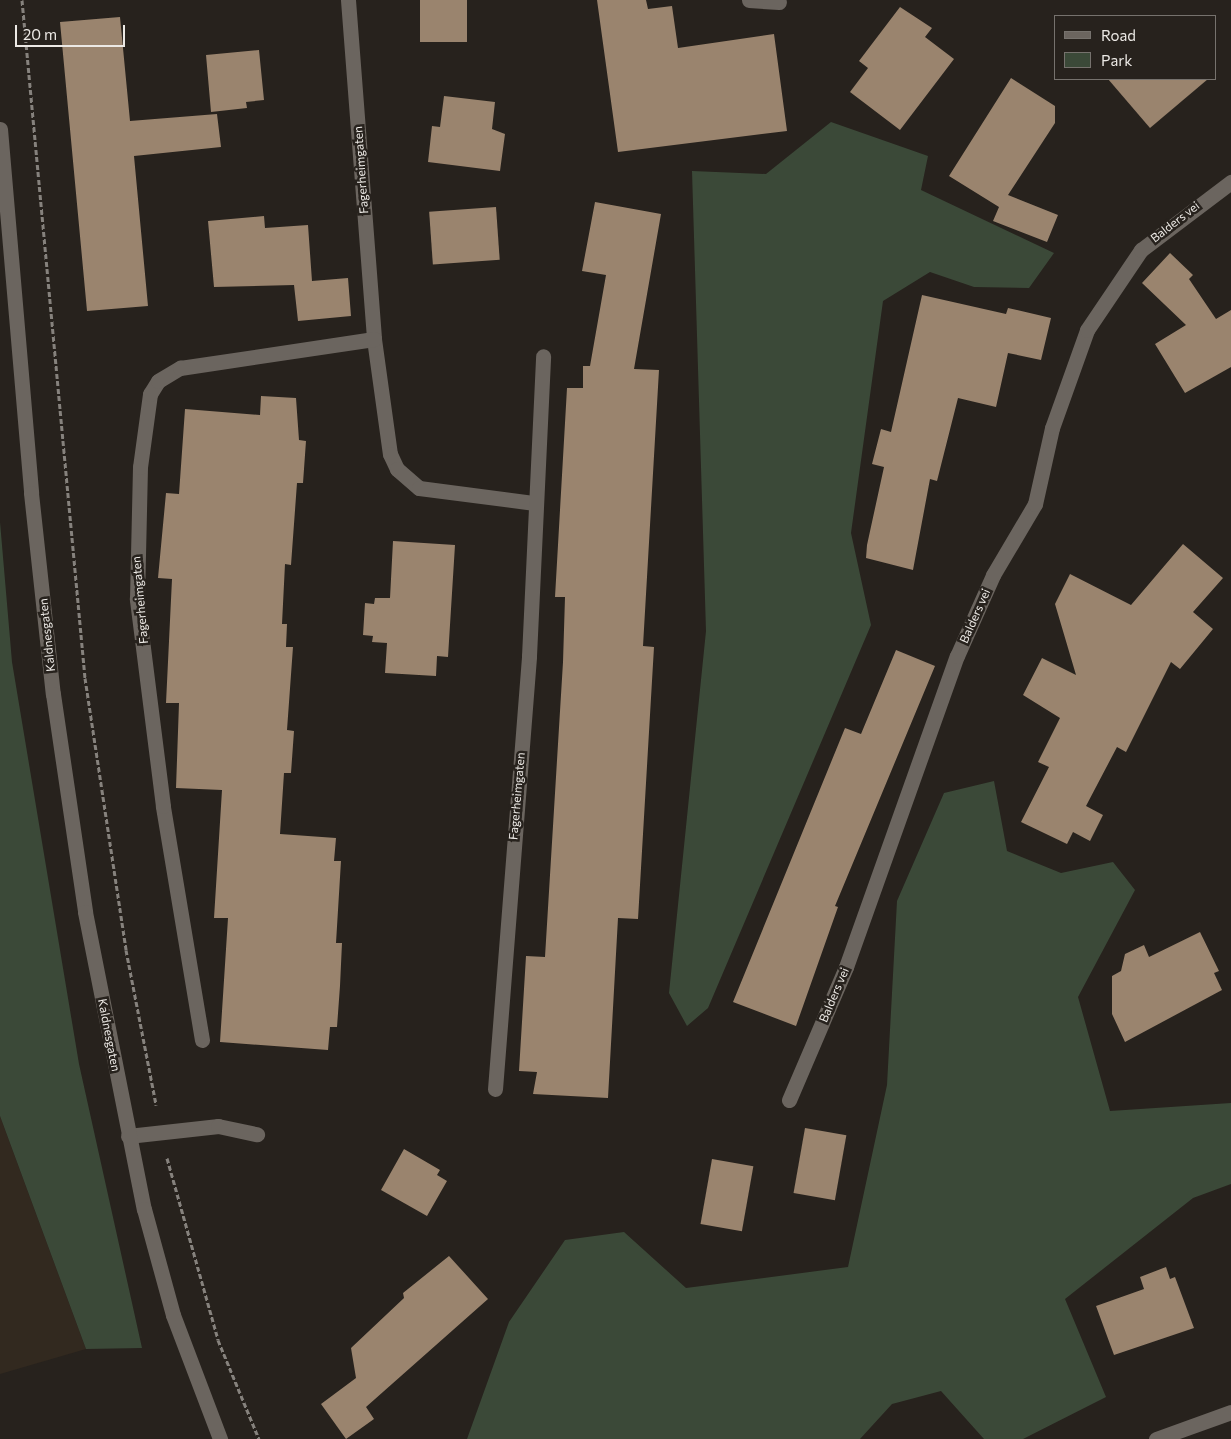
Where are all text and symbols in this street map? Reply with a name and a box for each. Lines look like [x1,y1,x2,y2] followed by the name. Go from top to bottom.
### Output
[18,15,128,47] scale bar
[1054,15,1216,80] legend
[23,25,57,43] text: 20 m
[1101,26,1136,44] text: Road
[1101,51,1132,69] text: Park
[351,126,371,214] street label: Fagerheimgaten
[1148,198,1202,246] street label: Balders vei
[129,556,151,644] street label: Fagerheimgaten
[957,587,993,645] street label: Balders vei
[36,598,58,672] street label: Kaldnesgaten
[506,752,528,840] street label: Fagerheimgaten
[816,965,852,1025] street label: Balders vei
[95,997,123,1073] street label: Kaldnesgaten

